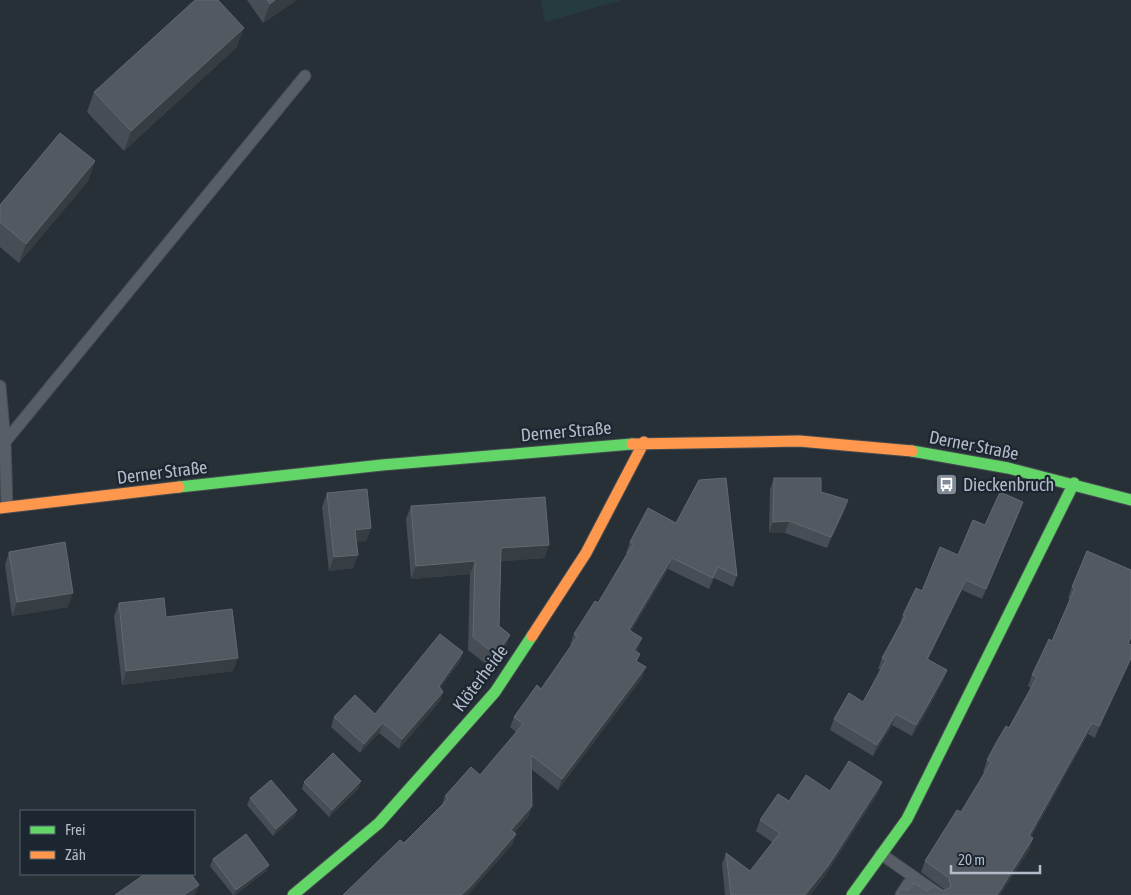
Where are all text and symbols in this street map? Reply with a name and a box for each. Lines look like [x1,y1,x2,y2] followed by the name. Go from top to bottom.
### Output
[520,417,612,445] street label: Derner Straße
[927,426,1021,464] street label: Derner Straße
[116,456,208,488] street label: Derner Straße
[935,472,959,496] bus stop icon: Dieckenbruch
[963,474,1054,495] place label: Dieckenbruch
[448,640,512,716] street label: Klöterheide
[20,810,195,875] legend
[65,821,85,838] text: Frei
[951,842,1040,874] scale bar
[65,846,86,863] text: Zäh
[958,851,985,868] text: 20 m

